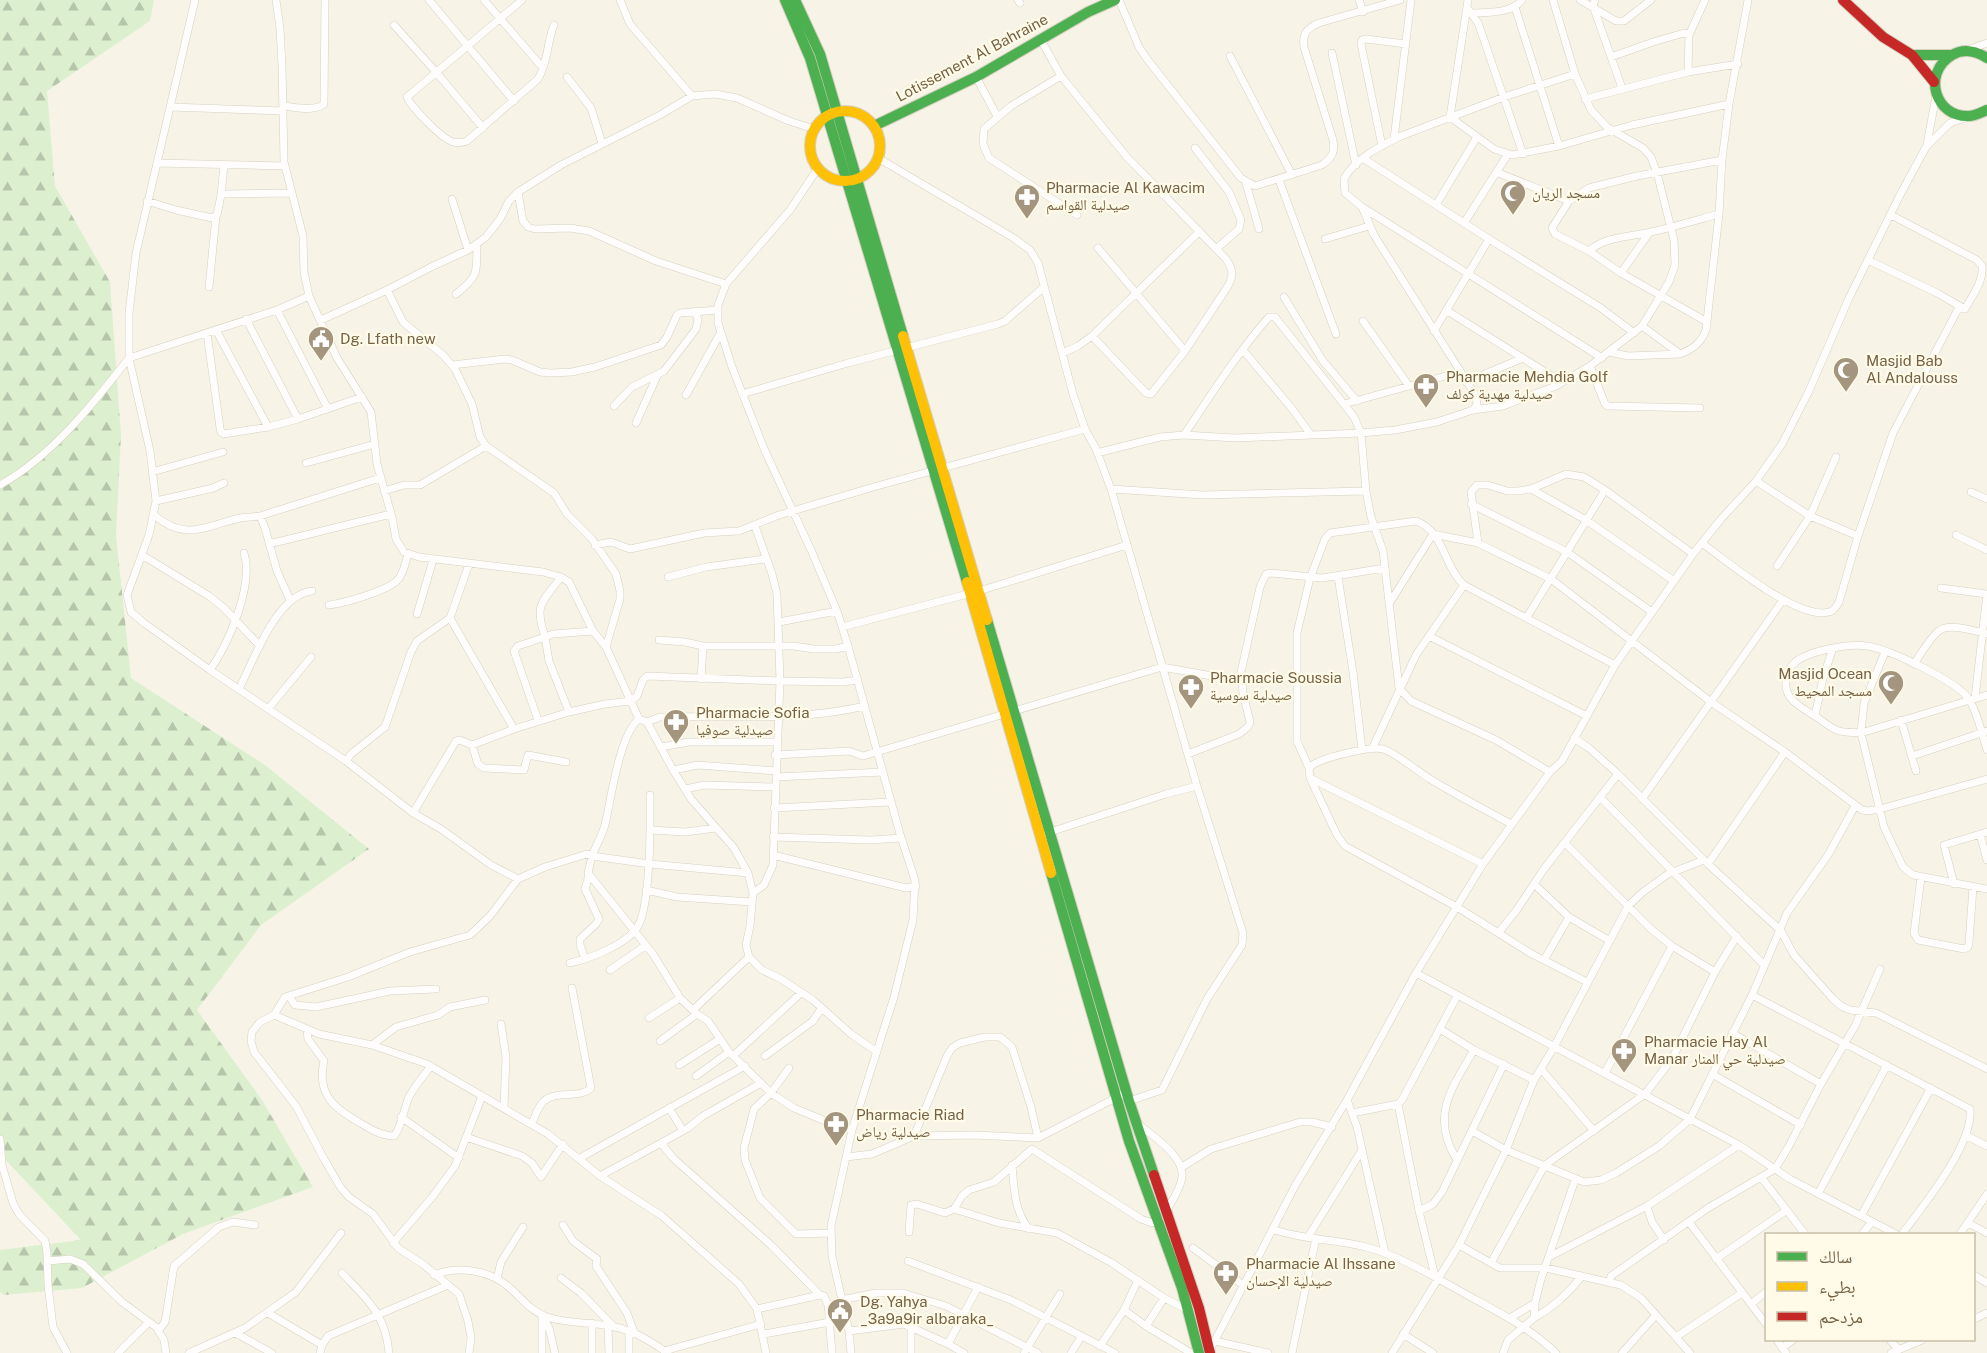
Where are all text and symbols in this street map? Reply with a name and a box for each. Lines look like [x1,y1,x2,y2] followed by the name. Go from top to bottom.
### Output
[893,10,1051,105] street label: Lotissement Al Bahraine
[1498,178,1528,216] mosque icon: مسجد الريان
[1046,179,1205,215] place label: Pharmacie Al Kawacim صيدلية القواسم
[1012,182,1042,220] pharmacy icon: Pharmacie Al Kawacim صيدلية القواسم
[1532,184,1600,203] place label: مسجد الريان
[306,324,336,362] public building icon: Dg. Lfath new
[340,330,436,347] place label: Dg. Lfath new
[1866,352,1958,386] place label: Masjid Bab Al Andalouss
[1831,355,1861,393] mosque icon: Masjid Bab Al Andalouss
[1446,368,1608,403] place label: Pharmacie Mehdia Golf صيدلية مهدية كولف
[1411,371,1441,409] pharmacy icon: Pharmacie Mehdia Golf صيدلية مهدية كولف
[1778,665,1872,699] place label: Masjid Ocean مسجد المحيط
[1876,668,1906,706] mosque icon: Masjid Ocean مسجد المحيط
[1210,669,1342,704] place label: Pharmacie Soussia صيدلية سوسية
[1176,672,1206,710] pharmacy icon: Pharmacie Soussia صيدلية سوسية
[696,704,810,739] place label: Pharmacie Sofia صيدلية صوفيا
[661,707,691,745] pharmacy icon: Pharmacie Sofia صيدلية صوفيا
[1644,1033,1786,1071] place label: Pharmacie Hay Al Manar صيدلية حي المنار
[1609,1036,1639,1074] pharmacy icon: Pharmacie Hay Al Manar صيدلية حي المنار
[856,1106,964,1142] place label: Pharmacie Riad صيدلية رياض
[821,1109,851,1147] pharmacy icon: Pharmacie Riad صيدلية رياض
[1765,1233,1975,1341] legend
[1819,1246,1852,1267] text: سالك
[1246,1255,1396,1291] place label: Pharmacie Al Ihssane صيدلية الإحسان
[1211,1258,1241,1296] pharmacy icon: Pharmacie Al Ihssane صيدلية الإحسان
[1819,1276,1856,1302] text: بطيء
[860,1293,994,1327] place label: Dg. Yahya _3a9a9ir albaraka_
[825,1296,855,1334] public building icon: Dg. Yahya _3a9a9ir albaraka_
[1819,1306,1863,1329] text: مزدحم

